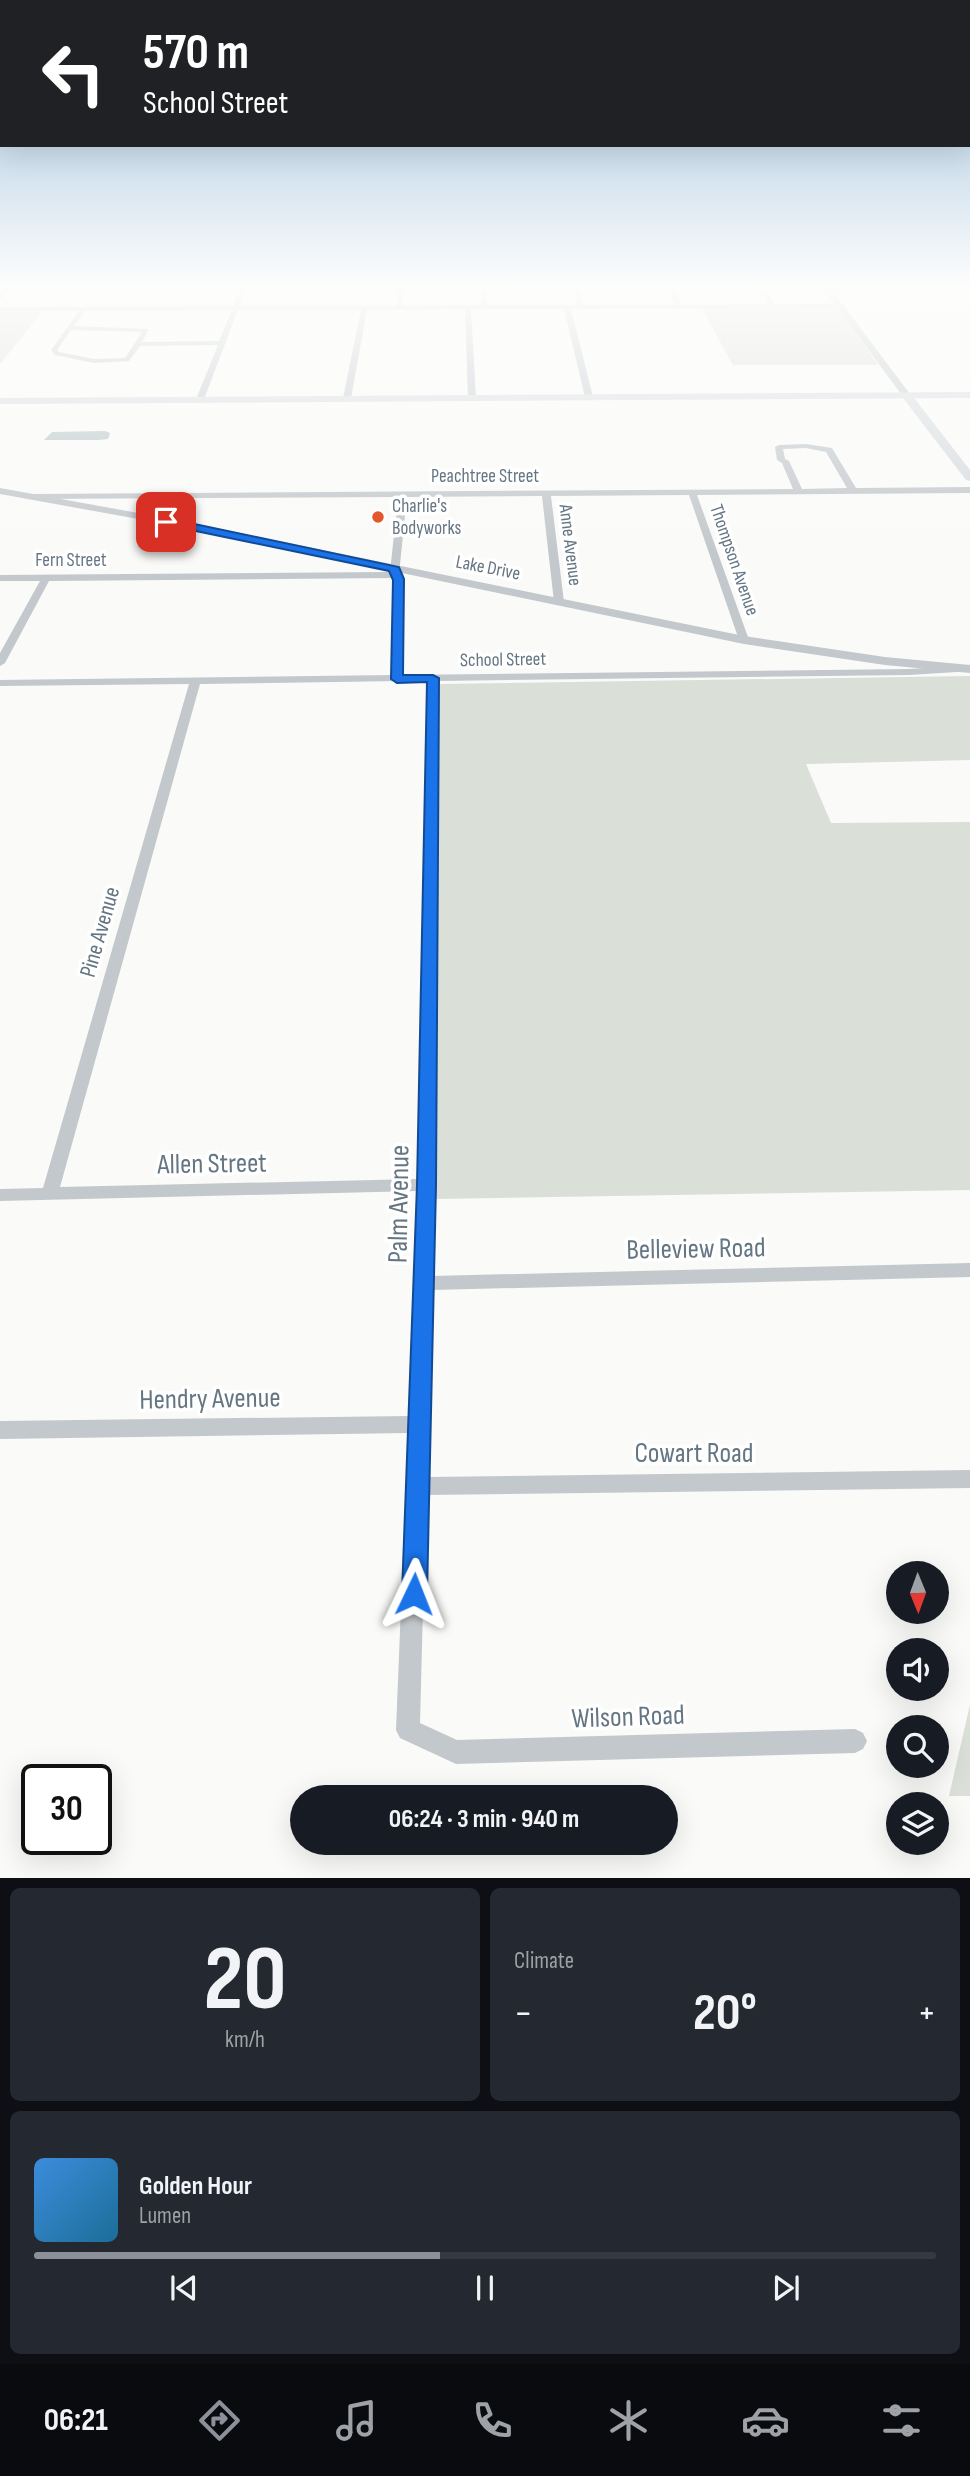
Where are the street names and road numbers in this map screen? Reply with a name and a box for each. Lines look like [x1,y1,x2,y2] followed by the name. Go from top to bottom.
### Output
[431,465,539,488] street label: Peachtree Street
[704,501,764,619] street label: Thompson Avenue
[553,502,586,587] street label: Anne Avenue
[35,549,107,572] street label: Fern Street
[454,550,522,586] street label: Lake Drive
[460,648,547,672] street label: School Street
[74,883,126,981] street label: Pine Avenue
[381,1145,417,1263] street label: Palm Avenue
[156,1147,267,1181] street label: Allen Street
[626,1231,766,1267] street label: Belleview Road
[139,1381,281,1417] street label: Hendry Avenue
[635,1437,753,1470] street label: Cowart Road
[571,1699,685,1735] street label: Wilson Road

